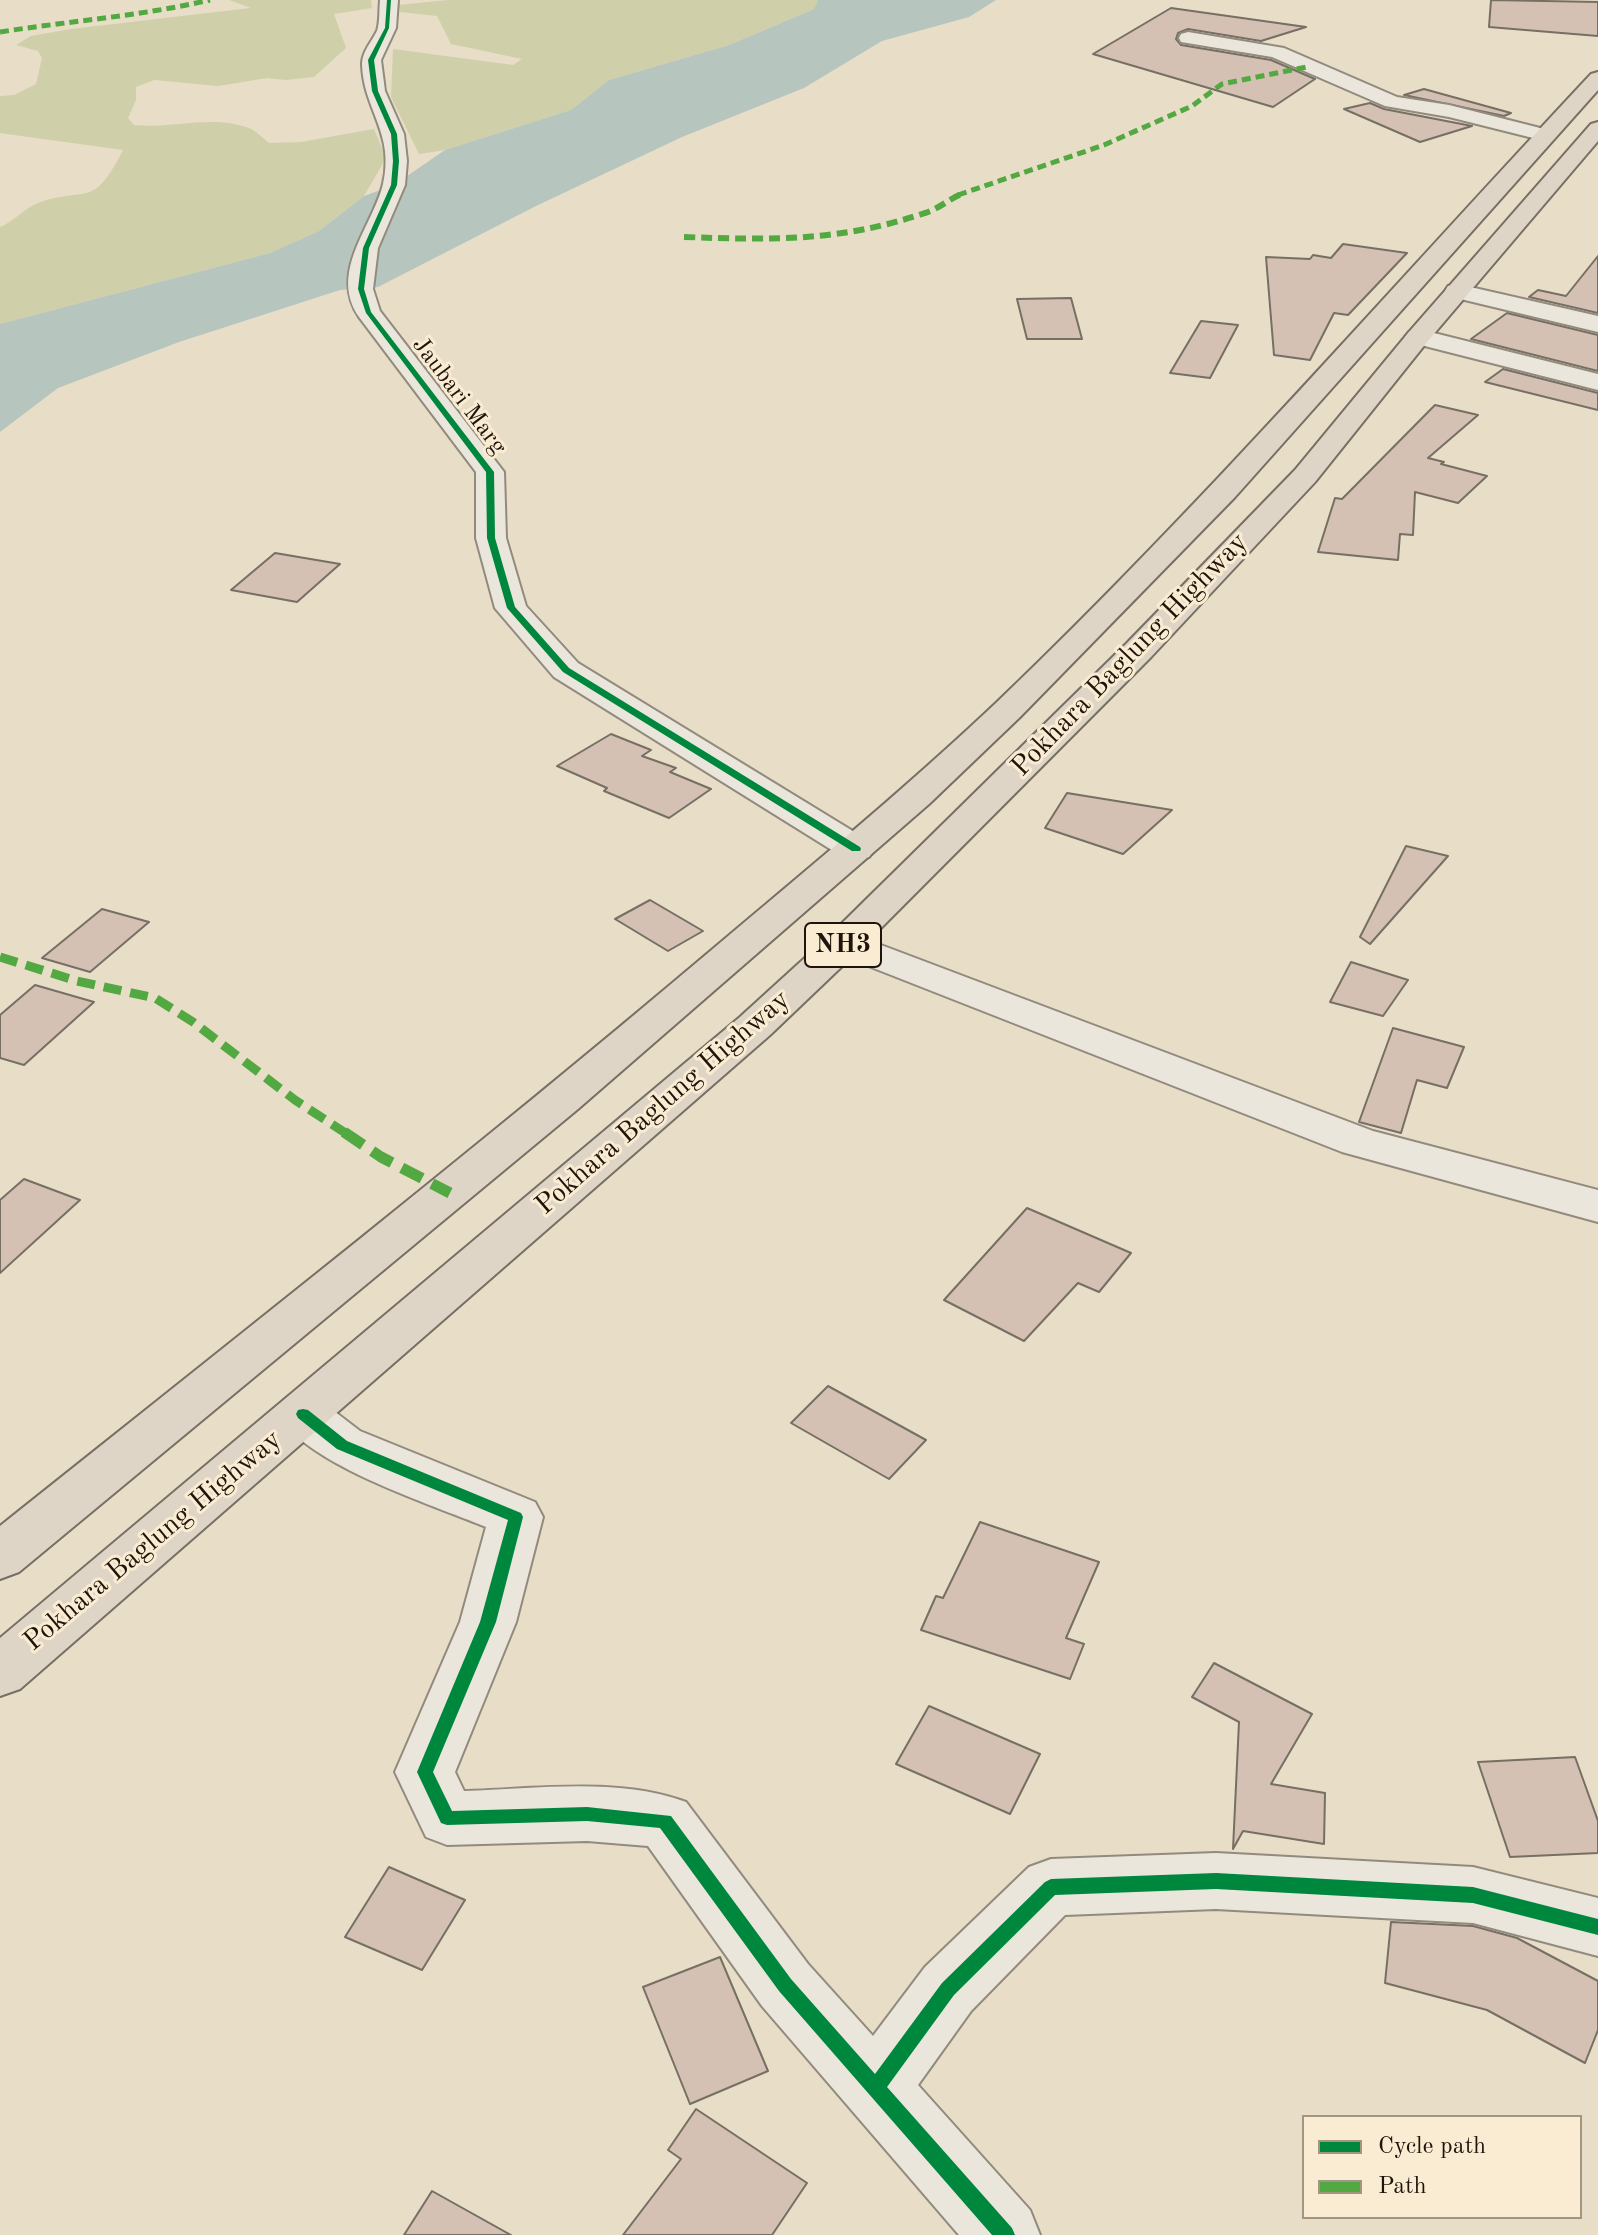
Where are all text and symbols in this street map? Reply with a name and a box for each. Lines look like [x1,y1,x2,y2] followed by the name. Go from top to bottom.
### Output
[405,332,513,460] street label: Jaubari Marg
[1005,526,1255,784] street label: Pokhara Baglung Highway
[805,923,881,967] road number: NH3
[529,983,797,1223] street label: Pokhara Baglung Highway
[17,1423,289,1659] street label: Pokhara Baglung Highway
[1302,2115,1582,2219] legend
[1378,2135,1486,2159] text: Cycle path
[1378,2175,1427,2199] text: Path

